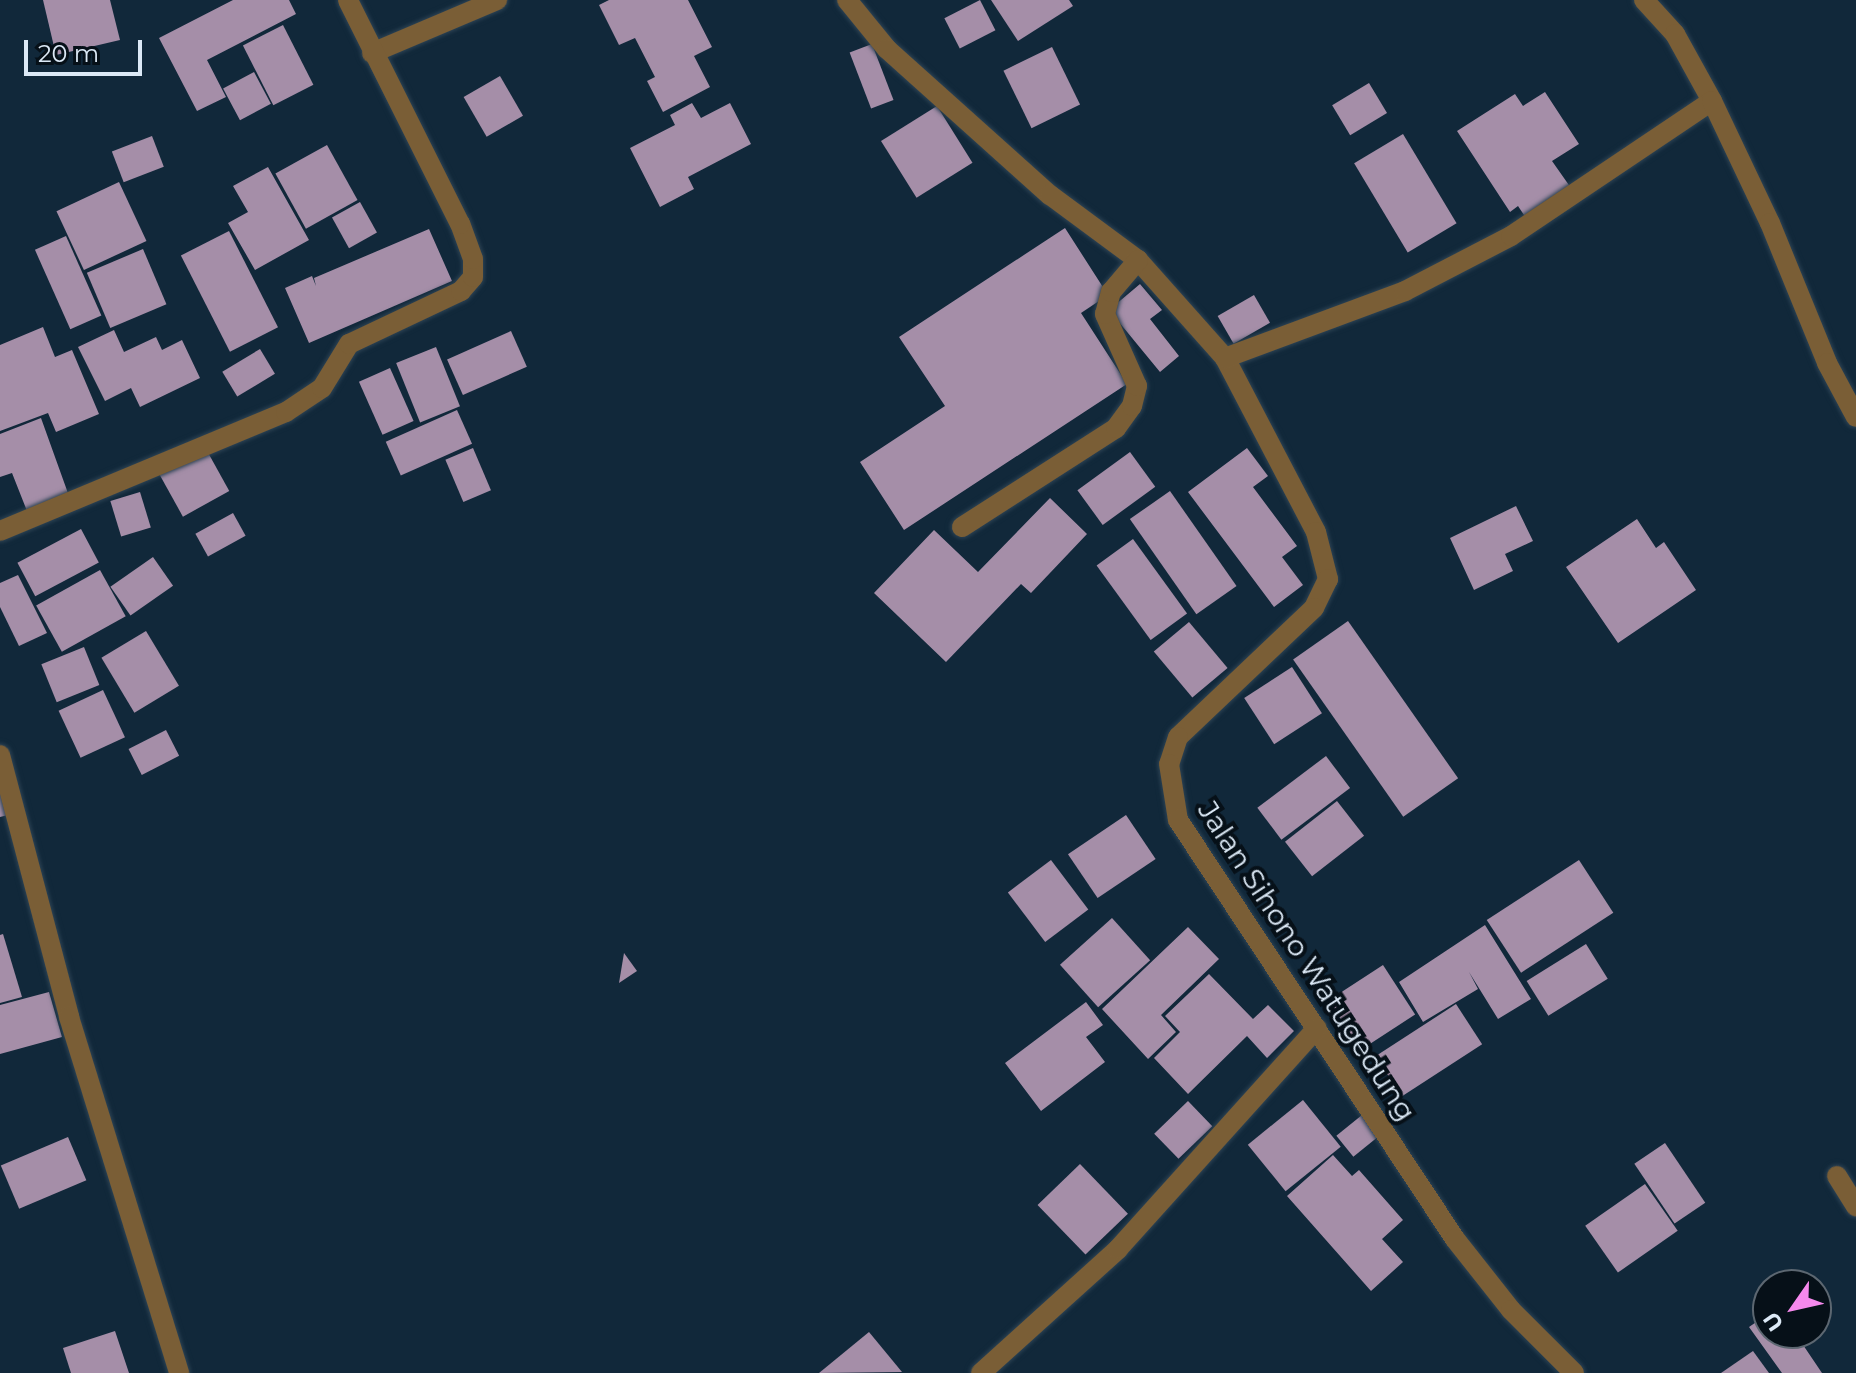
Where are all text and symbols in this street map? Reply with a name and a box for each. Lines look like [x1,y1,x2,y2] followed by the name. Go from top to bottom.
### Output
[28,24,146,74] scale bar
[38,39,99,68] text: 20 m
[1191,795,1423,1127] street label: Jalan Sihono Watugedung
[1752,1269,1832,1349] north arrow
[1757,1307,1789,1336] text: U

